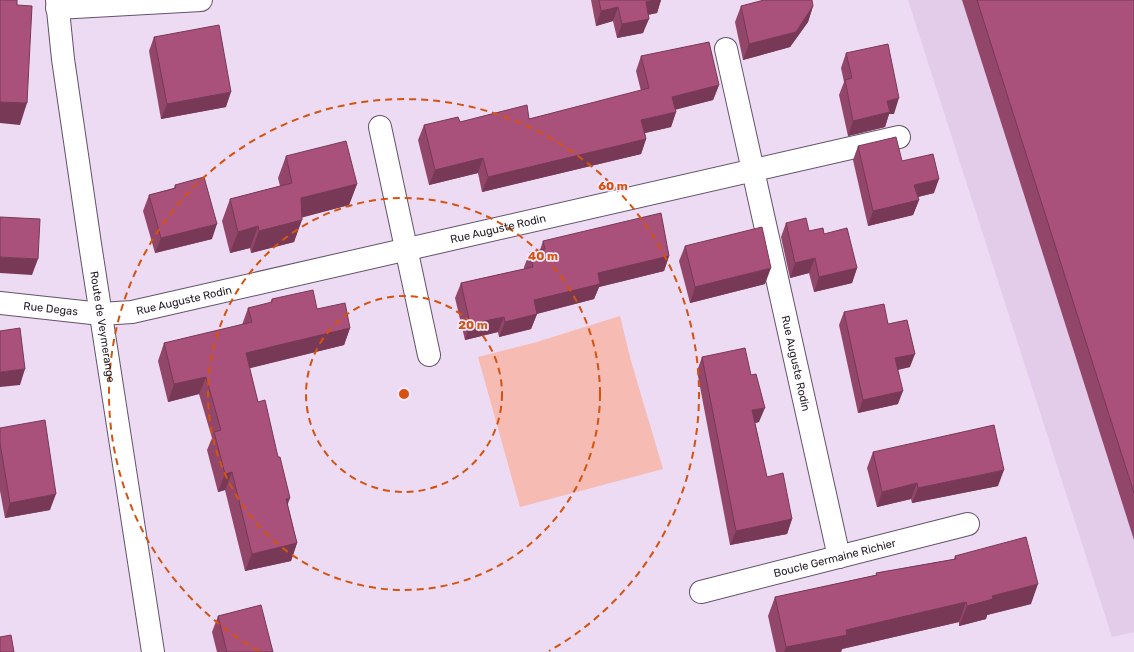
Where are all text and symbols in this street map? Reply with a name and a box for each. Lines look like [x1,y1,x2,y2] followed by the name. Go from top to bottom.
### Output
[598,179,628,193] text: 60 m
[449,212,547,246] street label: Rue Auguste Rodin
[528,249,558,263] text: 40 m
[87,270,117,383] street label: Route de Veymerange
[135,283,233,318] street label: Rue Auguste Rodin
[23,300,79,318] street label: Rue Degas
[778,314,812,413] street label: Rue Auguste Rodin
[458,318,488,332] text: 20 m
[397,387,411,401] centre of rings
[772,536,898,580] street label: Boucle Germaine Richier

